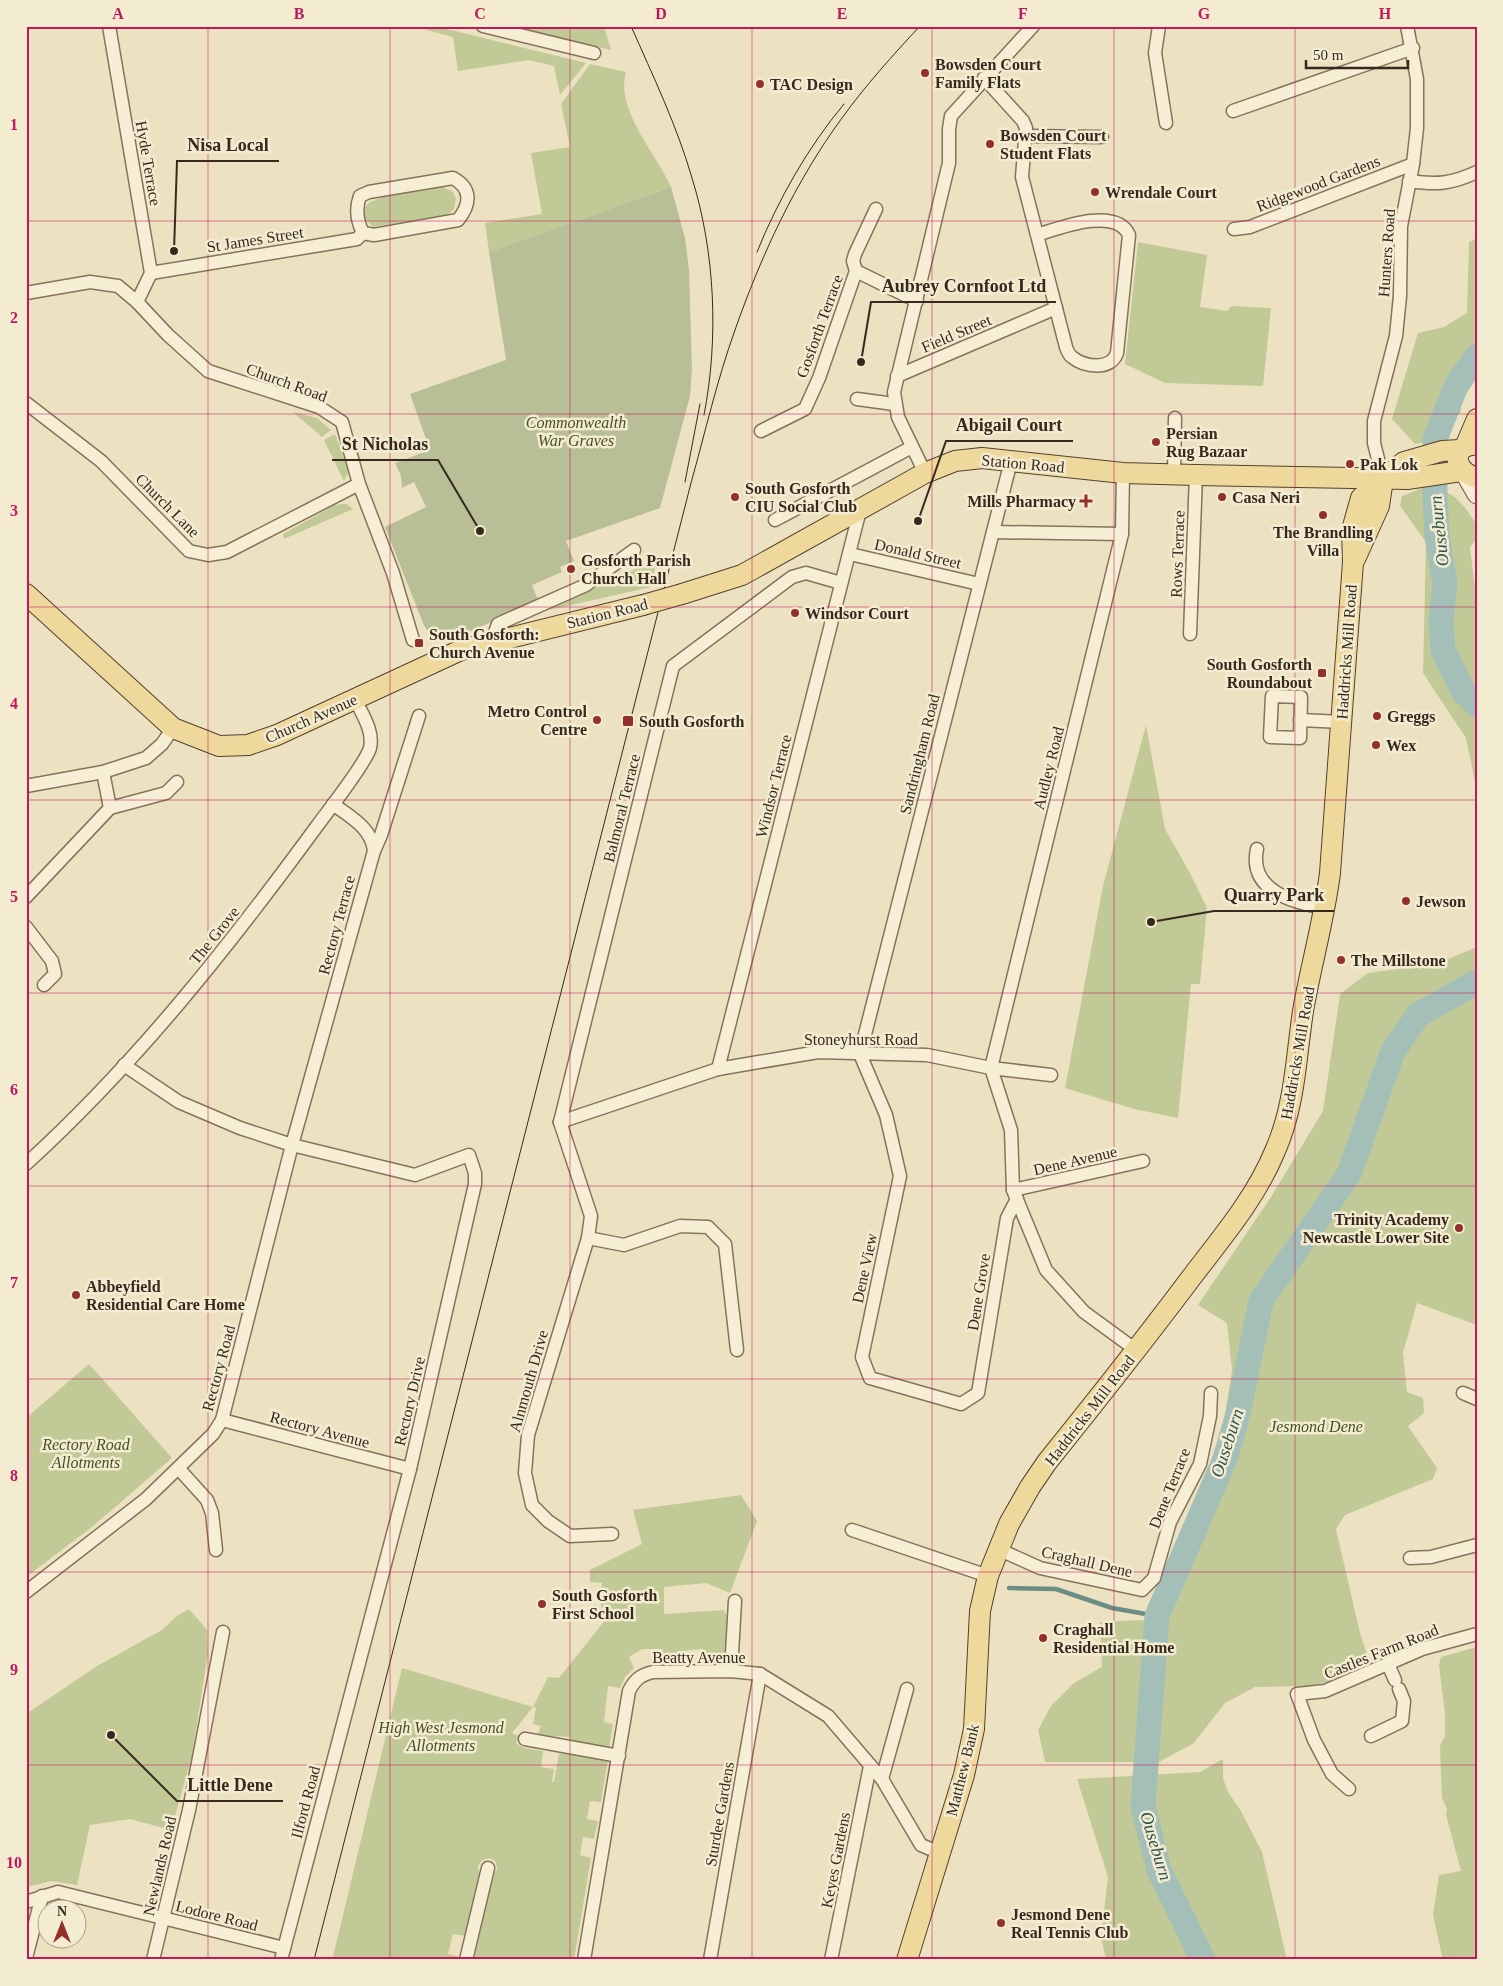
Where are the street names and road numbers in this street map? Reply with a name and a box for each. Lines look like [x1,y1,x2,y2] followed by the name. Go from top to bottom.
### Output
[132,119,164,207] street label: Hyde Terrace
[1254,152,1383,216] street label: Ridgewood Gardens
[1375,208,1398,298] street label: Hunters Road
[205,223,305,256] street label: St James Street
[793,272,846,380] street label: Gosforth Terrace
[919,311,994,356] street label: Field Street
[244,360,330,405] street label: Church Road
[981,451,1065,476] street label: Station Road
[132,470,203,541] street label: Church Lane
[1167,510,1188,598] street label: Rows Terrace
[873,535,963,572] street label: Donald Street
[1333,584,1360,720] street label: Haddricks Mill Road
[565,595,649,632] street label: Station Road
[263,691,360,746] street label: Church Avenue
[896,692,944,816] street label: Sandringham Road
[1030,725,1068,812] street label: Audley Road
[752,733,795,840] street label: Windsor Terrace
[600,752,643,864] street label: Balmoral Terrace
[315,874,359,977] street label: Rectory Terrace
[186,903,243,967] street label: The Grove
[1277,985,1318,1121] street label: Haddricks Mill Road
[804,1031,918,1049] street label: Stoneyhurst Road
[1032,1143,1119,1178] street label: Dene Avenue
[849,1231,880,1305] street label: Dene View
[964,1252,993,1332] street label: Dene Grove
[199,1323,239,1413] street label: Rectory Road
[506,1328,551,1434] street label: Alnmouth Drive
[1041,1352,1138,1469] street label: Haddricks Mill Road
[391,1355,429,1448] street label: Rectory Drive
[268,1408,371,1452] street label: Rectory Avenue
[1146,1446,1193,1531] street label: Dene Terrace
[1040,1543,1134,1581] street label: Craghall Dene
[1322,1621,1441,1682] street label: Castles Farm Road
[652,1649,746,1667] street label: Beatty Avenue
[943,1722,982,1818] street label: Matthew Bank
[702,1760,737,1868] street label: Sturdee Gardens
[288,1764,323,1840] street label: Ilford Road
[818,1811,854,1910] street label: Keyes Gardens
[140,1815,179,1918] street label: Newlands Road
[174,1897,260,1934] street label: Lodore Road

